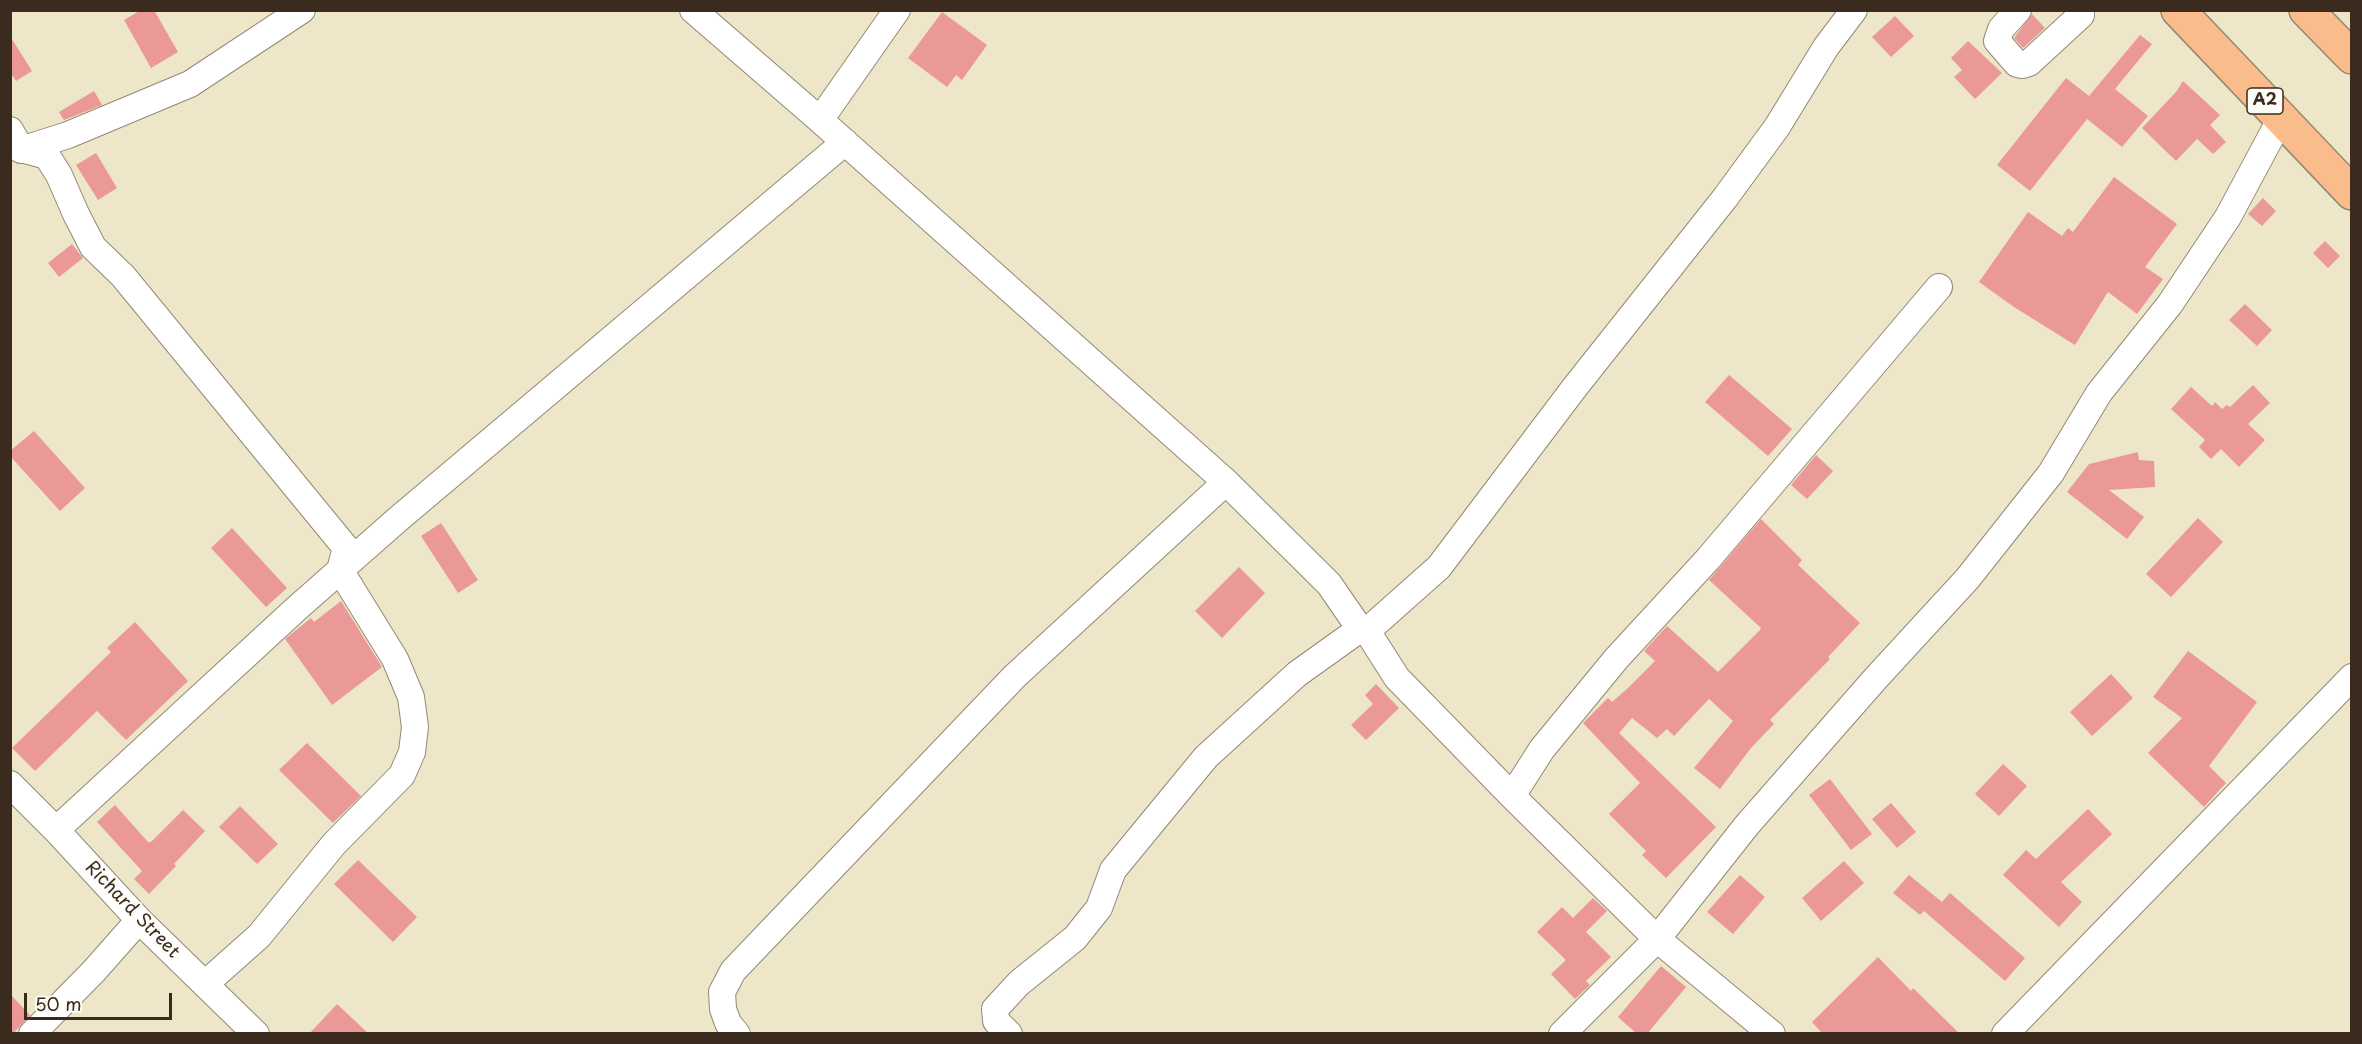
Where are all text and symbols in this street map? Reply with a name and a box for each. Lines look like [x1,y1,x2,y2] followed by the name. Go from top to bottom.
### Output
[2247,88,2283,114] road number: A2
[80,857,184,963] street label: Richard Street
[27,981,176,1019] scale bar
[35,990,82,1017] text: 50 m

